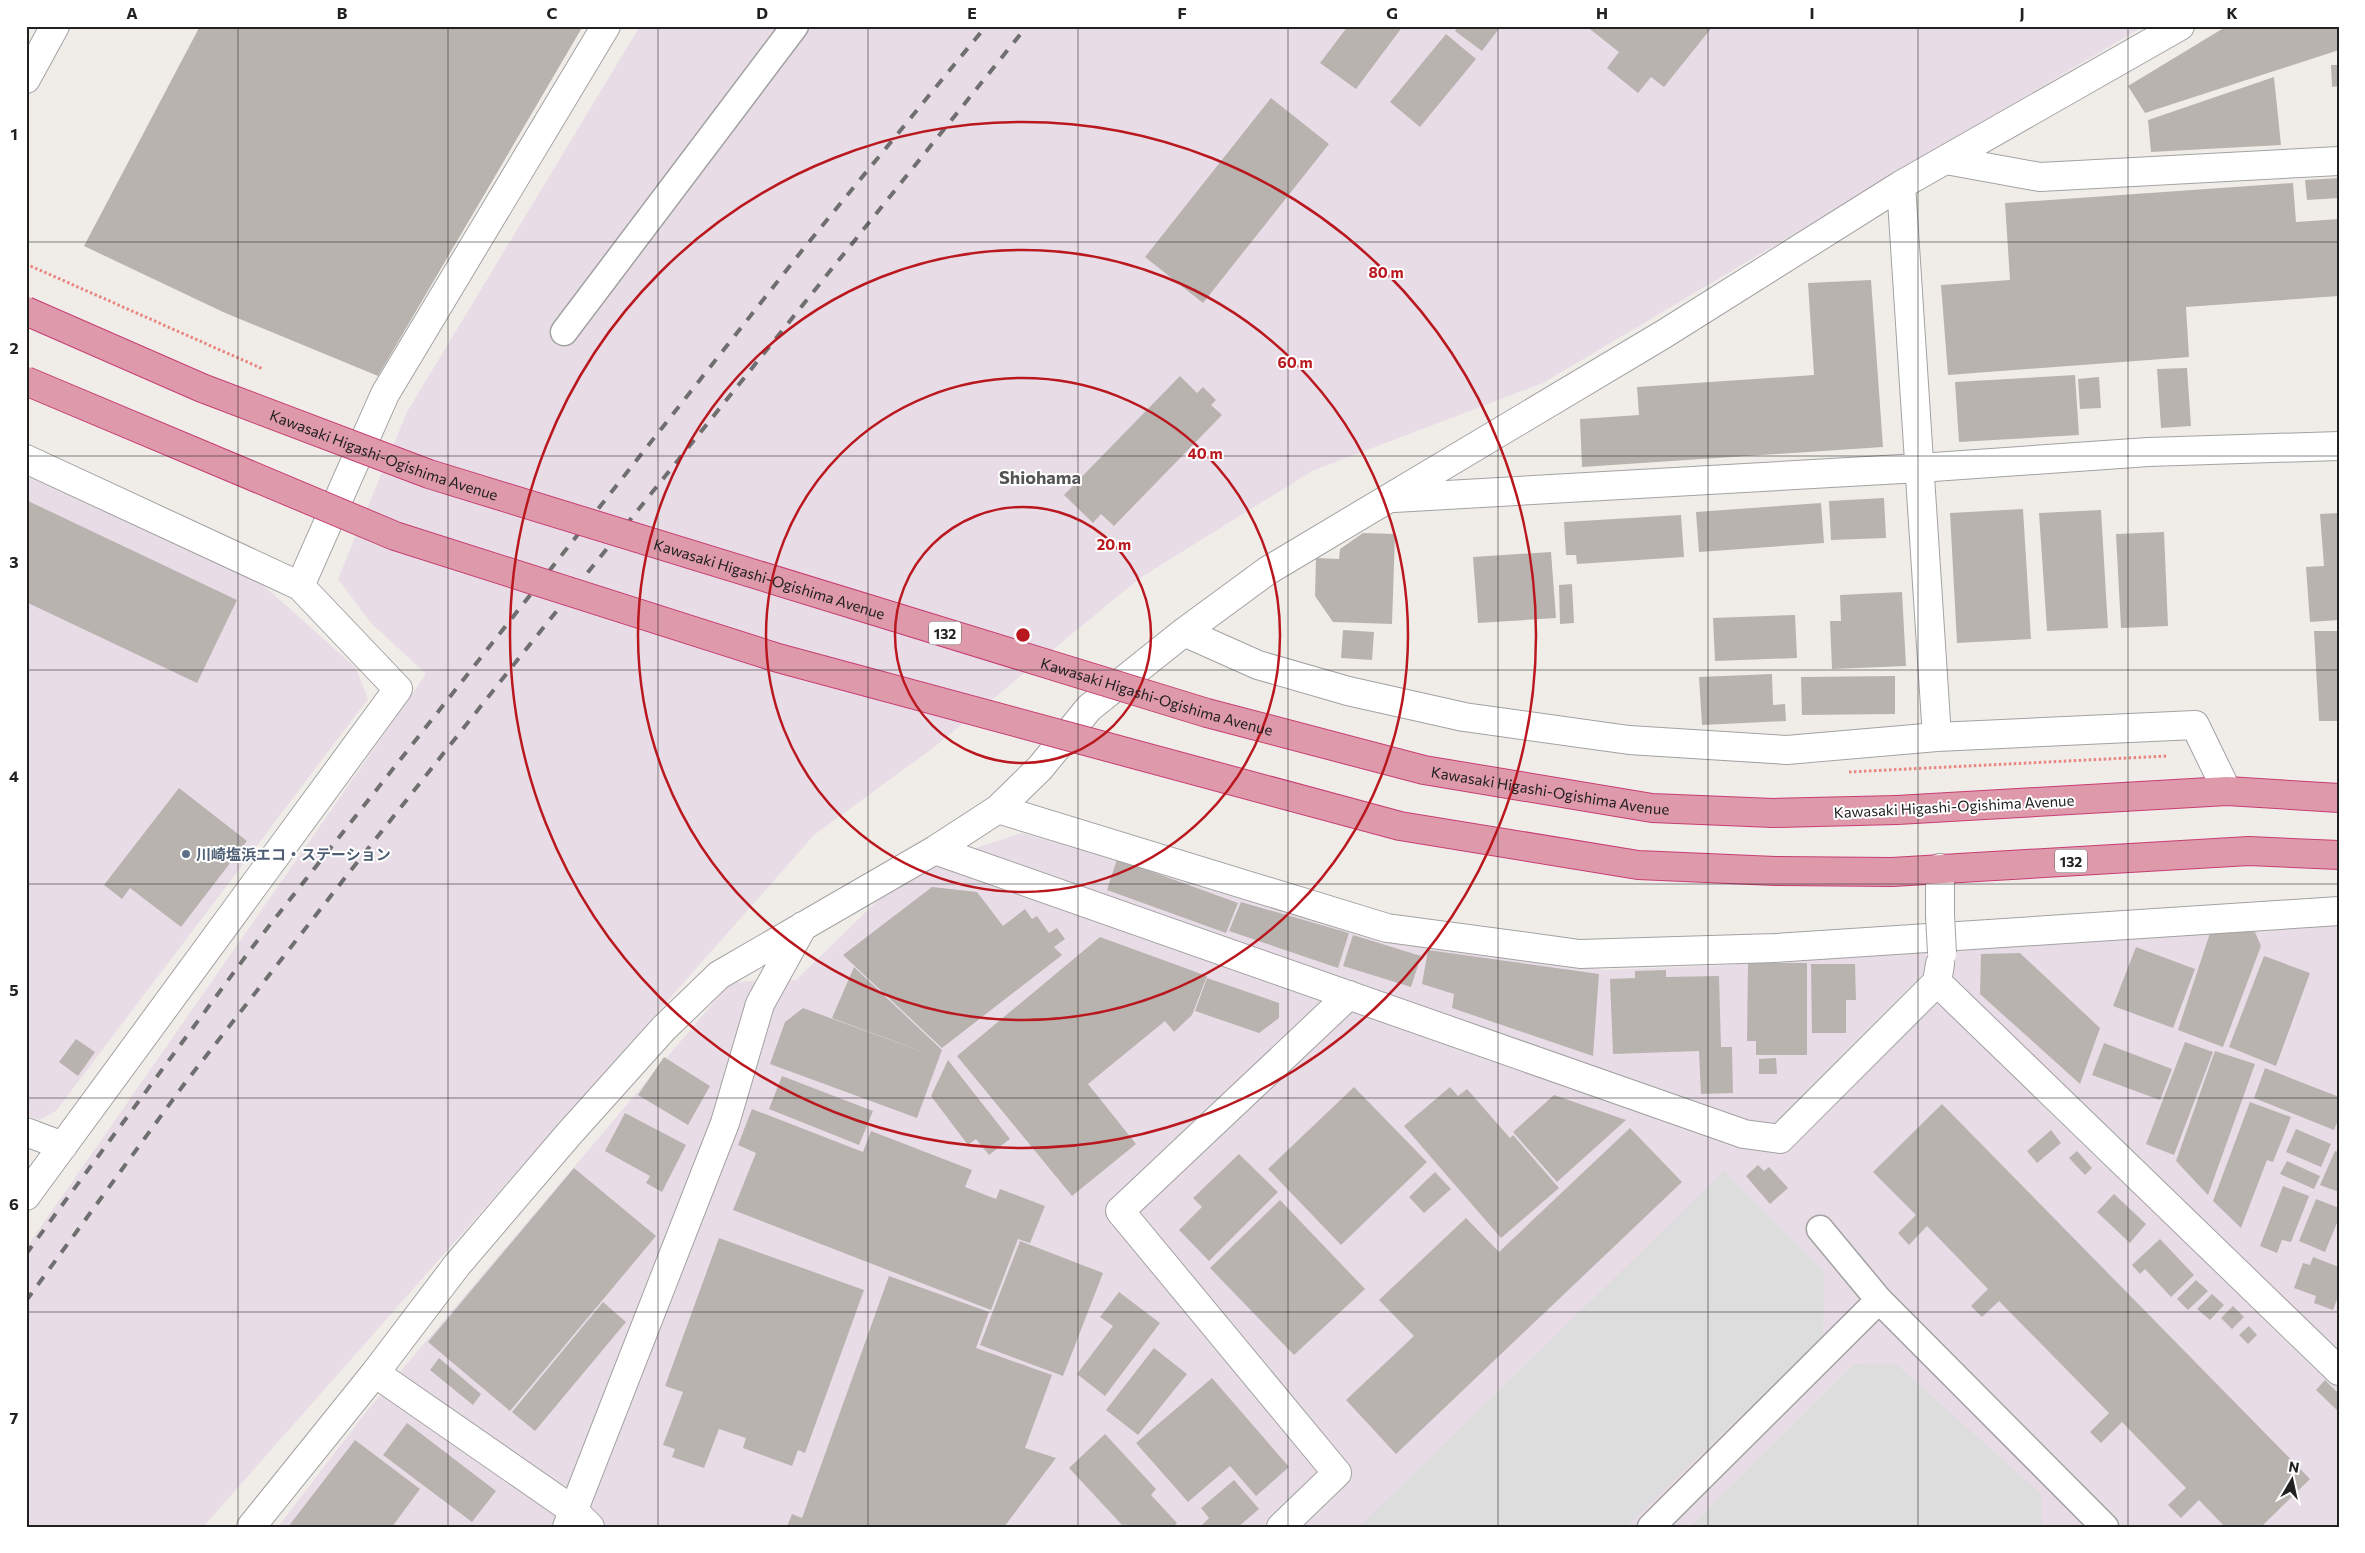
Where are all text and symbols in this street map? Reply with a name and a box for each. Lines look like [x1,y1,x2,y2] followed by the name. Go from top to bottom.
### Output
[126,3,138,22] text: A
[337,3,348,22] text: B
[547,3,558,22] text: C
[756,3,768,22] text: D
[967,3,977,22] text: E
[1177,3,1187,22] text: F
[1386,3,1398,22] text: G
[1596,3,1608,22] text: H
[1809,3,1815,22] text: I
[2019,3,2025,22] text: J
[2226,3,2238,22] text: K
[10,124,18,143] text: 1
[1368,263,1404,281] text: 80 m
[9,338,19,357] text: 2
[1277,353,1313,371] text: 60 m
[267,406,500,504] street label: Kawasaki Higashi-Ogishima Avenue
[1187,444,1223,462] text: 40 m
[999,466,1081,488] district label: Shiohama
[652,535,887,623] street label: Kawasaki Higashi-Ogishima Avenue
[1097,535,1131,553] text: 20 m
[9,552,19,571] text: 3
[929,622,961,644] road number: 132
[1014,626,1032,644] centre of rings
[1039,654,1275,739] street label: Kawasaki Higashi-Ogishima Avenue
[1430,762,1670,818] street label: Kawasaki Higashi-Ogishima Avenue
[9,766,19,785] text: 4
[1833,791,2075,821] street label: Kawasaki Higashi-Ogishima Avenue
[196,845,391,863] place label: 川崎塩浜エコ・ステーション
[180,848,192,860] marker: 川崎塩浜エコ・ステーション
[2055,849,2087,872] road number: 132
[9,980,19,999] text: 5
[9,1194,19,1213] text: 6
[10,1408,19,1427] text: 7
[2268,1456,2318,1506] north arrow
[2288,1457,2301,1476] text: N

